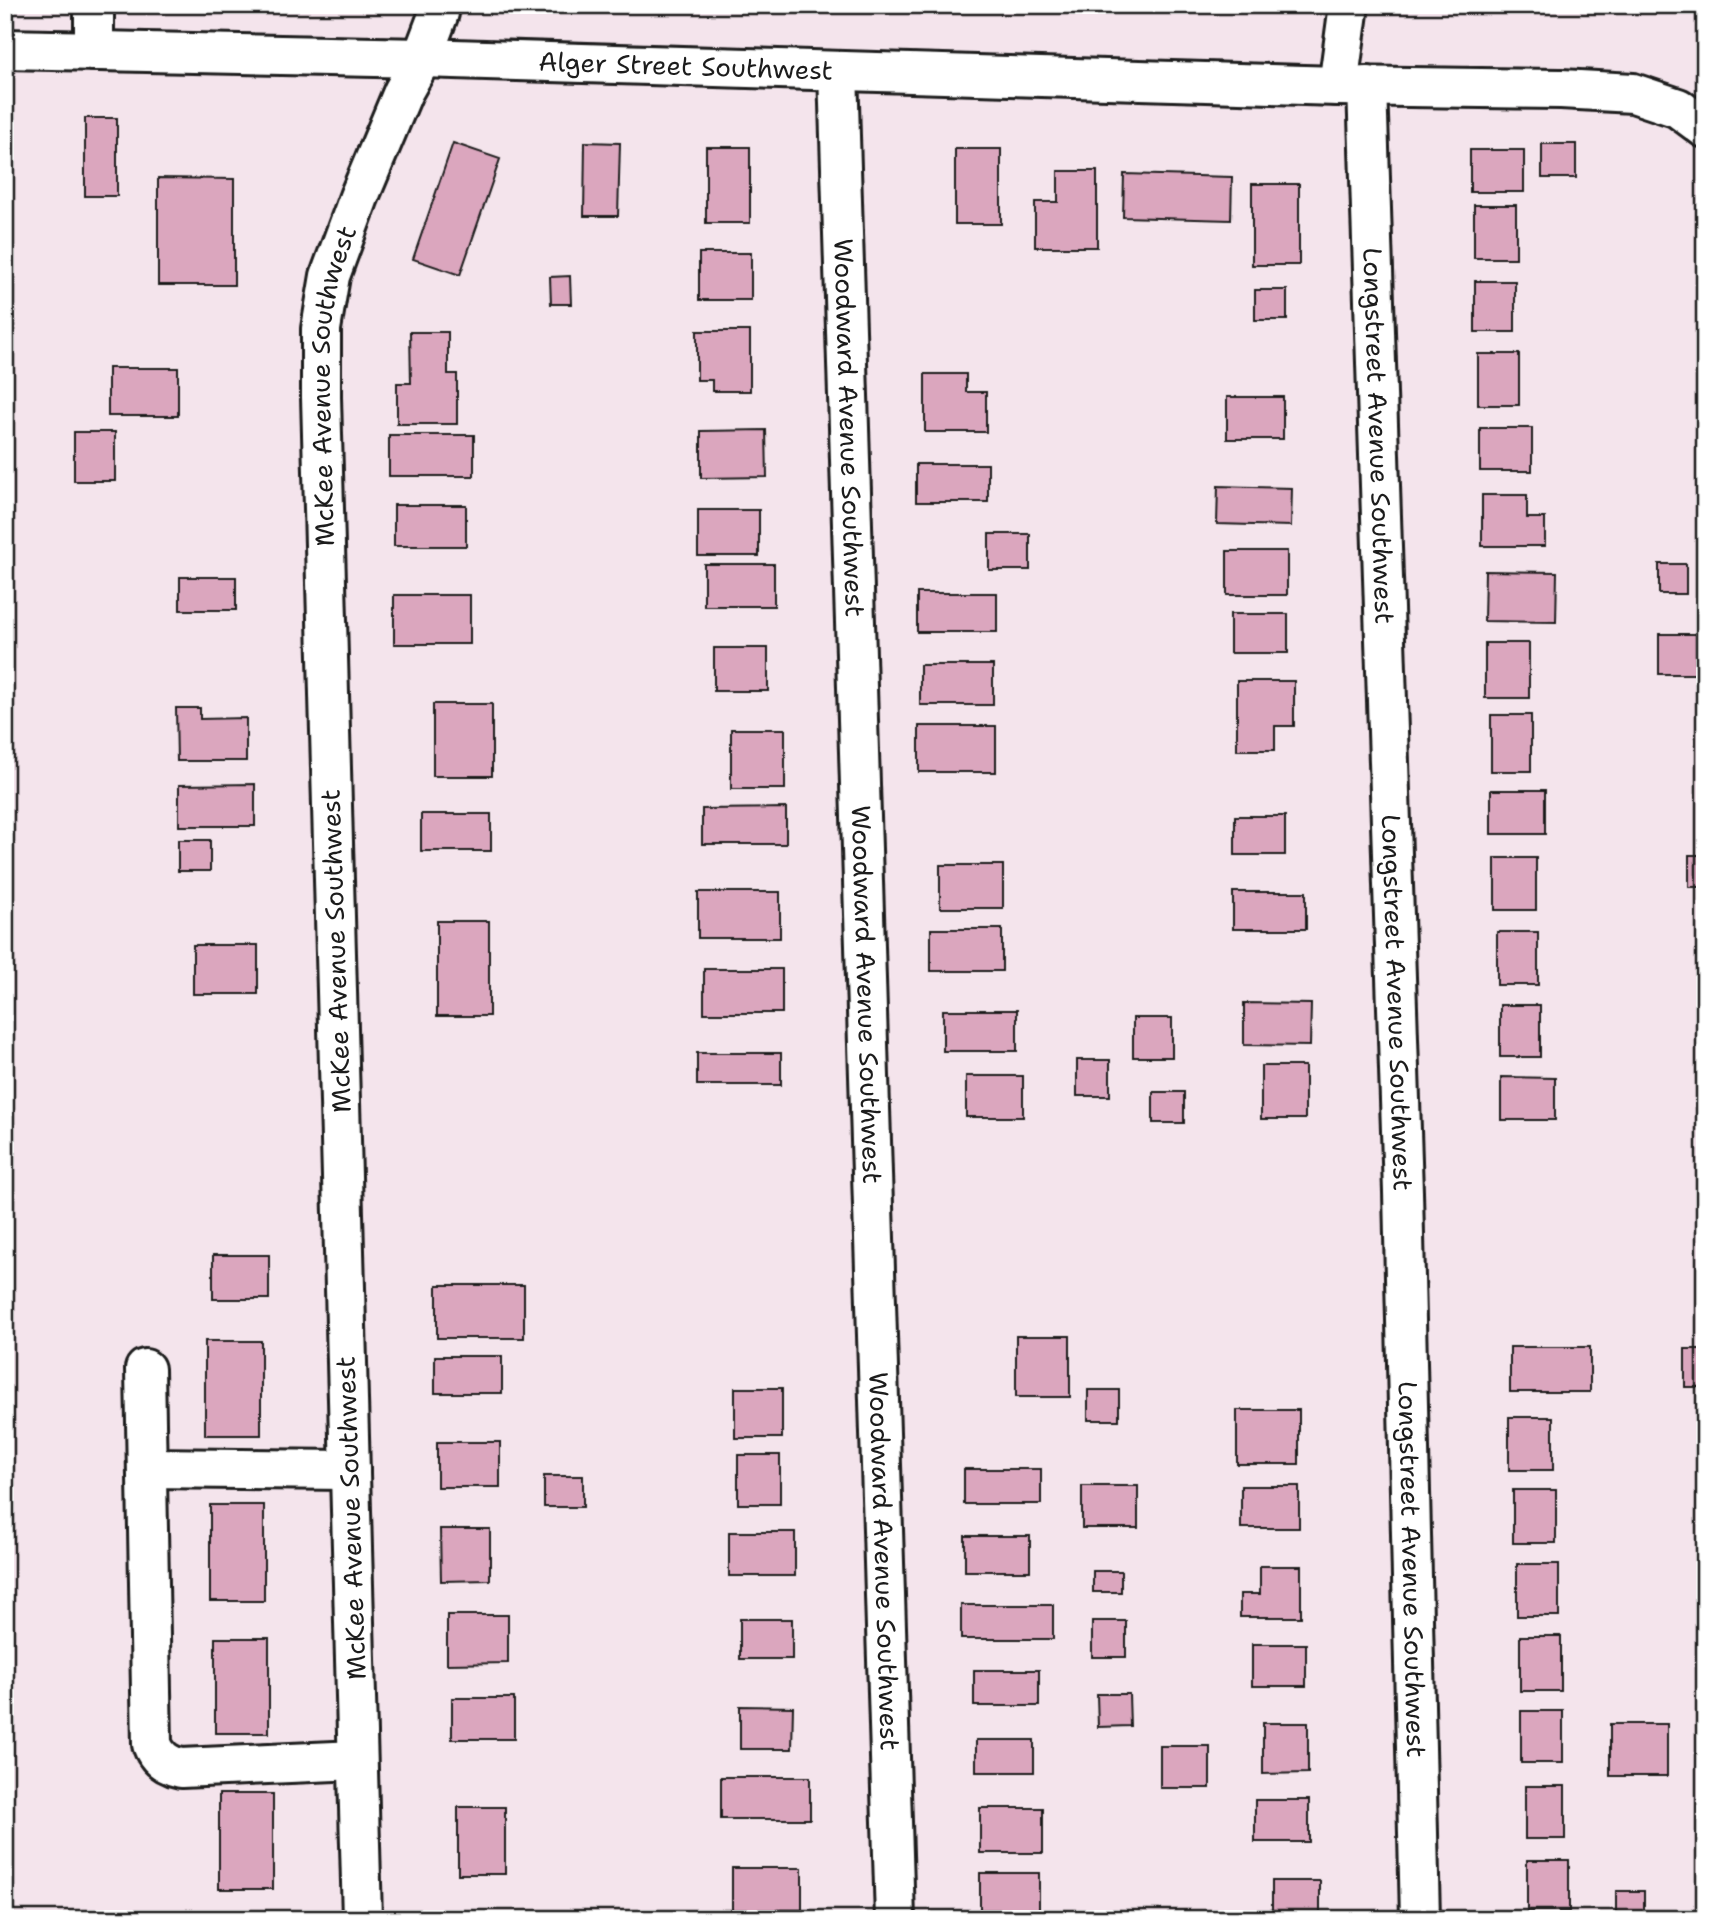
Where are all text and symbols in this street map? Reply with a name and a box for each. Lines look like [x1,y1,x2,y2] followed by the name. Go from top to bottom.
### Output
[538,44,834,88] street label: Alger Street Southwest
[303,220,364,547] street label: McKee Avenue Southwest
[826,238,873,618] street label: Woodward Avenue Southwest
[1355,247,1403,625] street label: Longstreet Avenue Southwest
[312,789,359,1113] street label: McKee Avenue Southwest
[844,805,890,1184] street label: Woodward Avenue Southwest
[1374,814,1421,1191] street label: Longstreet Avenue Southwest
[327,1356,374,1680] street label: McKee Avenue Southwest
[861,1371,908,1751] street label: Woodward Avenue Southwest
[1390,1381,1434,1758] street label: Longstreet Avenue Southwest

